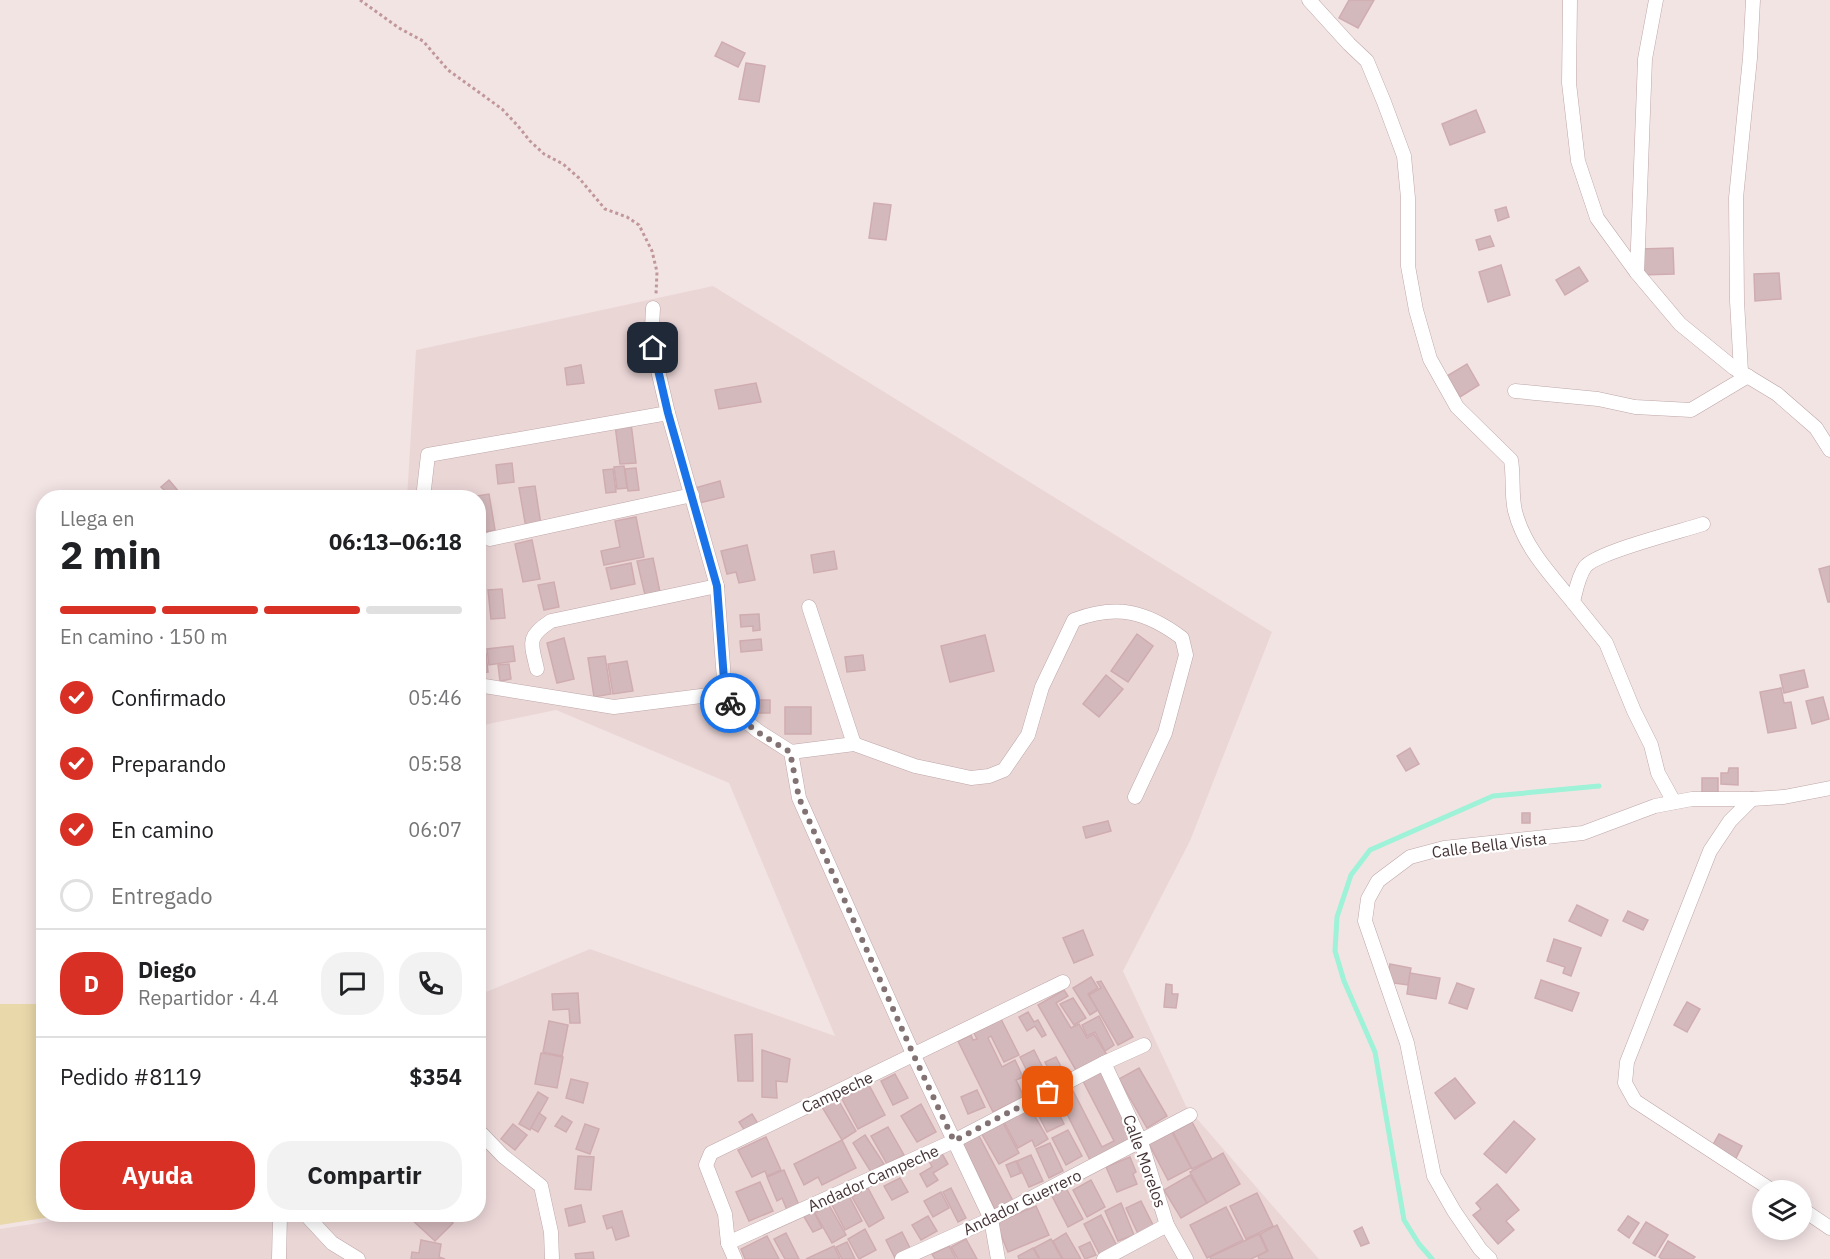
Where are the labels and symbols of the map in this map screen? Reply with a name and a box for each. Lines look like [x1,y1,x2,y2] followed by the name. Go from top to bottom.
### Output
[627,322,678,373] pin
[700,673,760,733] courier
[1430,828,1548,862] street label: Calle Bella Vista
[1022,1066,1073,1117] pin
[798,1067,876,1117] street label: Campeche
[1119,1112,1171,1210] street label: Calle Morelos
[804,1140,942,1216] street label: Andador Campeche
[960,1165,1085,1239] street label: Andador Guerrero

